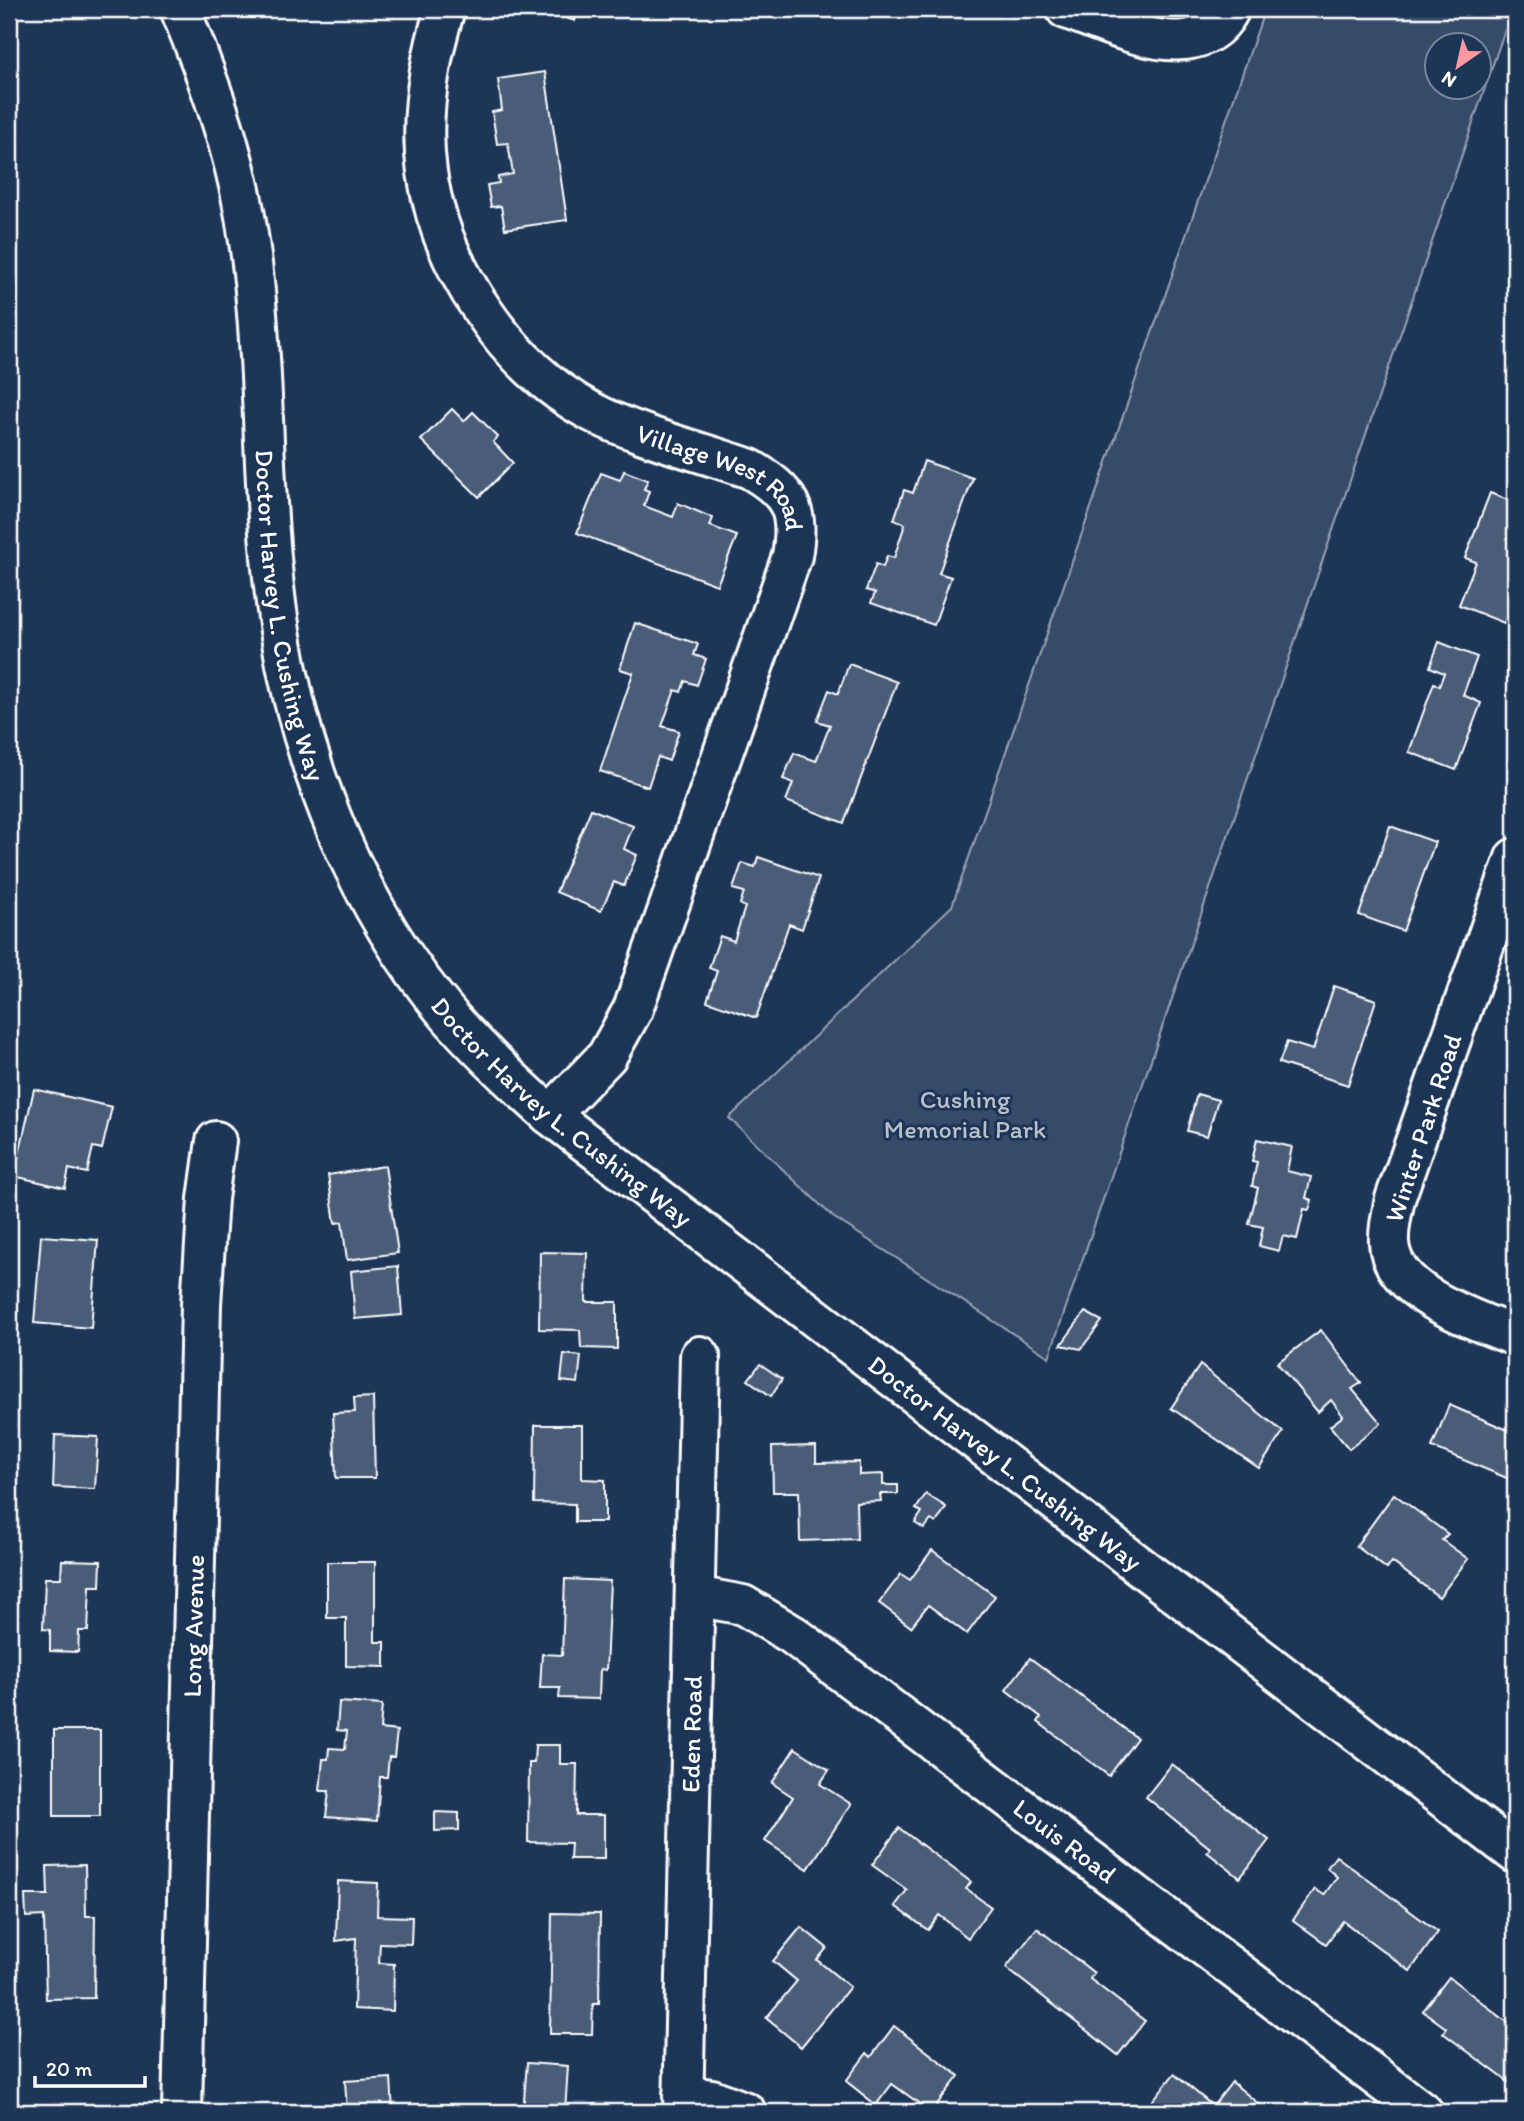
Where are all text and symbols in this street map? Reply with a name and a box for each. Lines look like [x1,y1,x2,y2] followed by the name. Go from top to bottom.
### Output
[1422,32,1492,102] north arrow
[1437,67,1461,93] text: N
[632,417,811,532] street label: Village West Road
[248,449,333,785] street label: Doctor Harvey L. Cushing Way
[424,990,699,1234] street label: Doctor Harvey L. Cushing Way
[1378,1030,1468,1226] street label: Winter Park Road
[884,1083,1046,1145] park label: Cushing Memorial Park
[862,1348,1148,1578] street label: Doctor Harvey L. Cushing Way
[176,1554,211,1698] street label: Long Avenue
[674,1675,709,1793] street label: Eden Road
[1007,1792,1123,1890] street label: Louis Road
[35,2044,145,2088] scale bar
[46,2056,93,2081] text: 20 m

